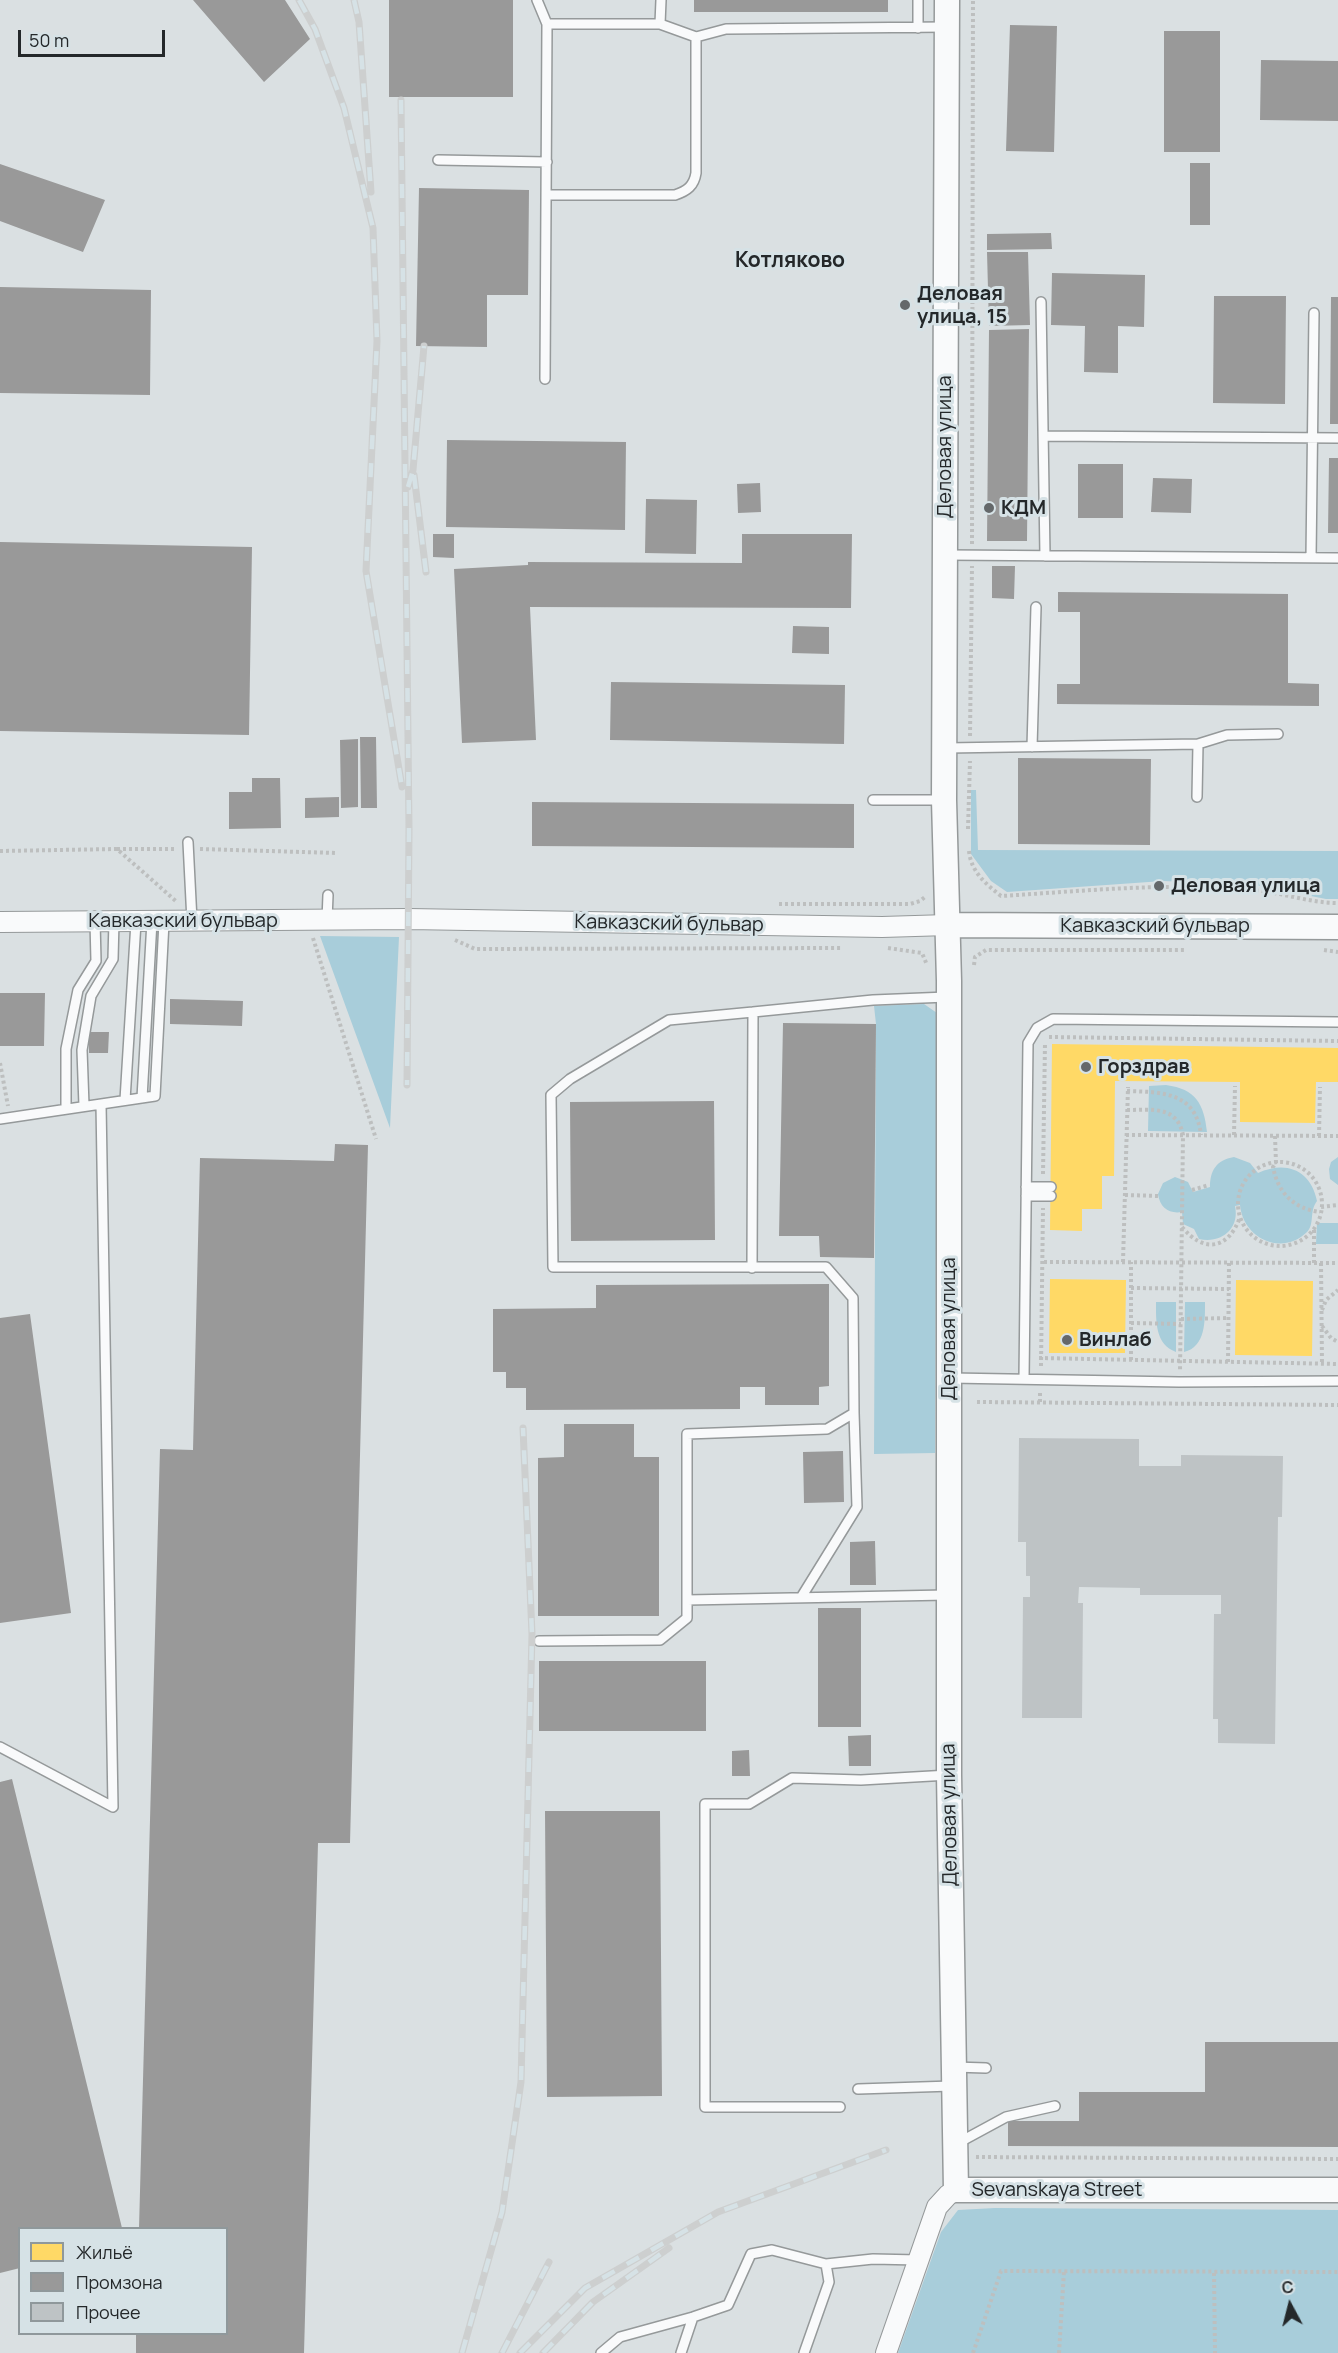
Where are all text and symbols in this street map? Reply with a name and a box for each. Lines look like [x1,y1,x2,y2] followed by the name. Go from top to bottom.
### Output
[21,18,168,56] scale bar
[29,28,69,52] text: 50 m
[735,248,845,274] district label: Котляково
[917,282,1007,329] place label: Деловая улица, 15
[898,298,912,312] marker: Деловая улица, 15
[933,375,957,519] street label: Деловая улица
[1001,496,1046,520] place label: КДМ
[982,501,996,515] marker: КДМ
[1171,874,1321,898] place label: Деловая улица
[1152,879,1166,893] marker: Деловая улица
[88,909,278,933] street label: Кавказский бульвар
[574,910,764,938] street label: Кавказский бульвар
[1060,914,1250,938] street label: Кавказский бульвар
[1098,1055,1190,1079] place label: Горздрав
[1079,1060,1093,1074] marker: Горздрав
[937,1257,961,1401] street label: Деловая улица
[1079,1328,1152,1352] place label: Винлаб
[1060,1333,1074,1347] marker: Винлаб
[937,1743,963,1887] street label: Деловая улица
[971,2178,1143,2202] street label: Sevanskaya Street
[18,2227,228,2335] legend
[76,2240,133,2264] text: Жильё
[76,2270,163,2294] text: Промзона
[1260,2275,1320,2335] north arrow
[1281,2275,1295,2299] text: С
[76,2300,141,2324] text: Прочее

